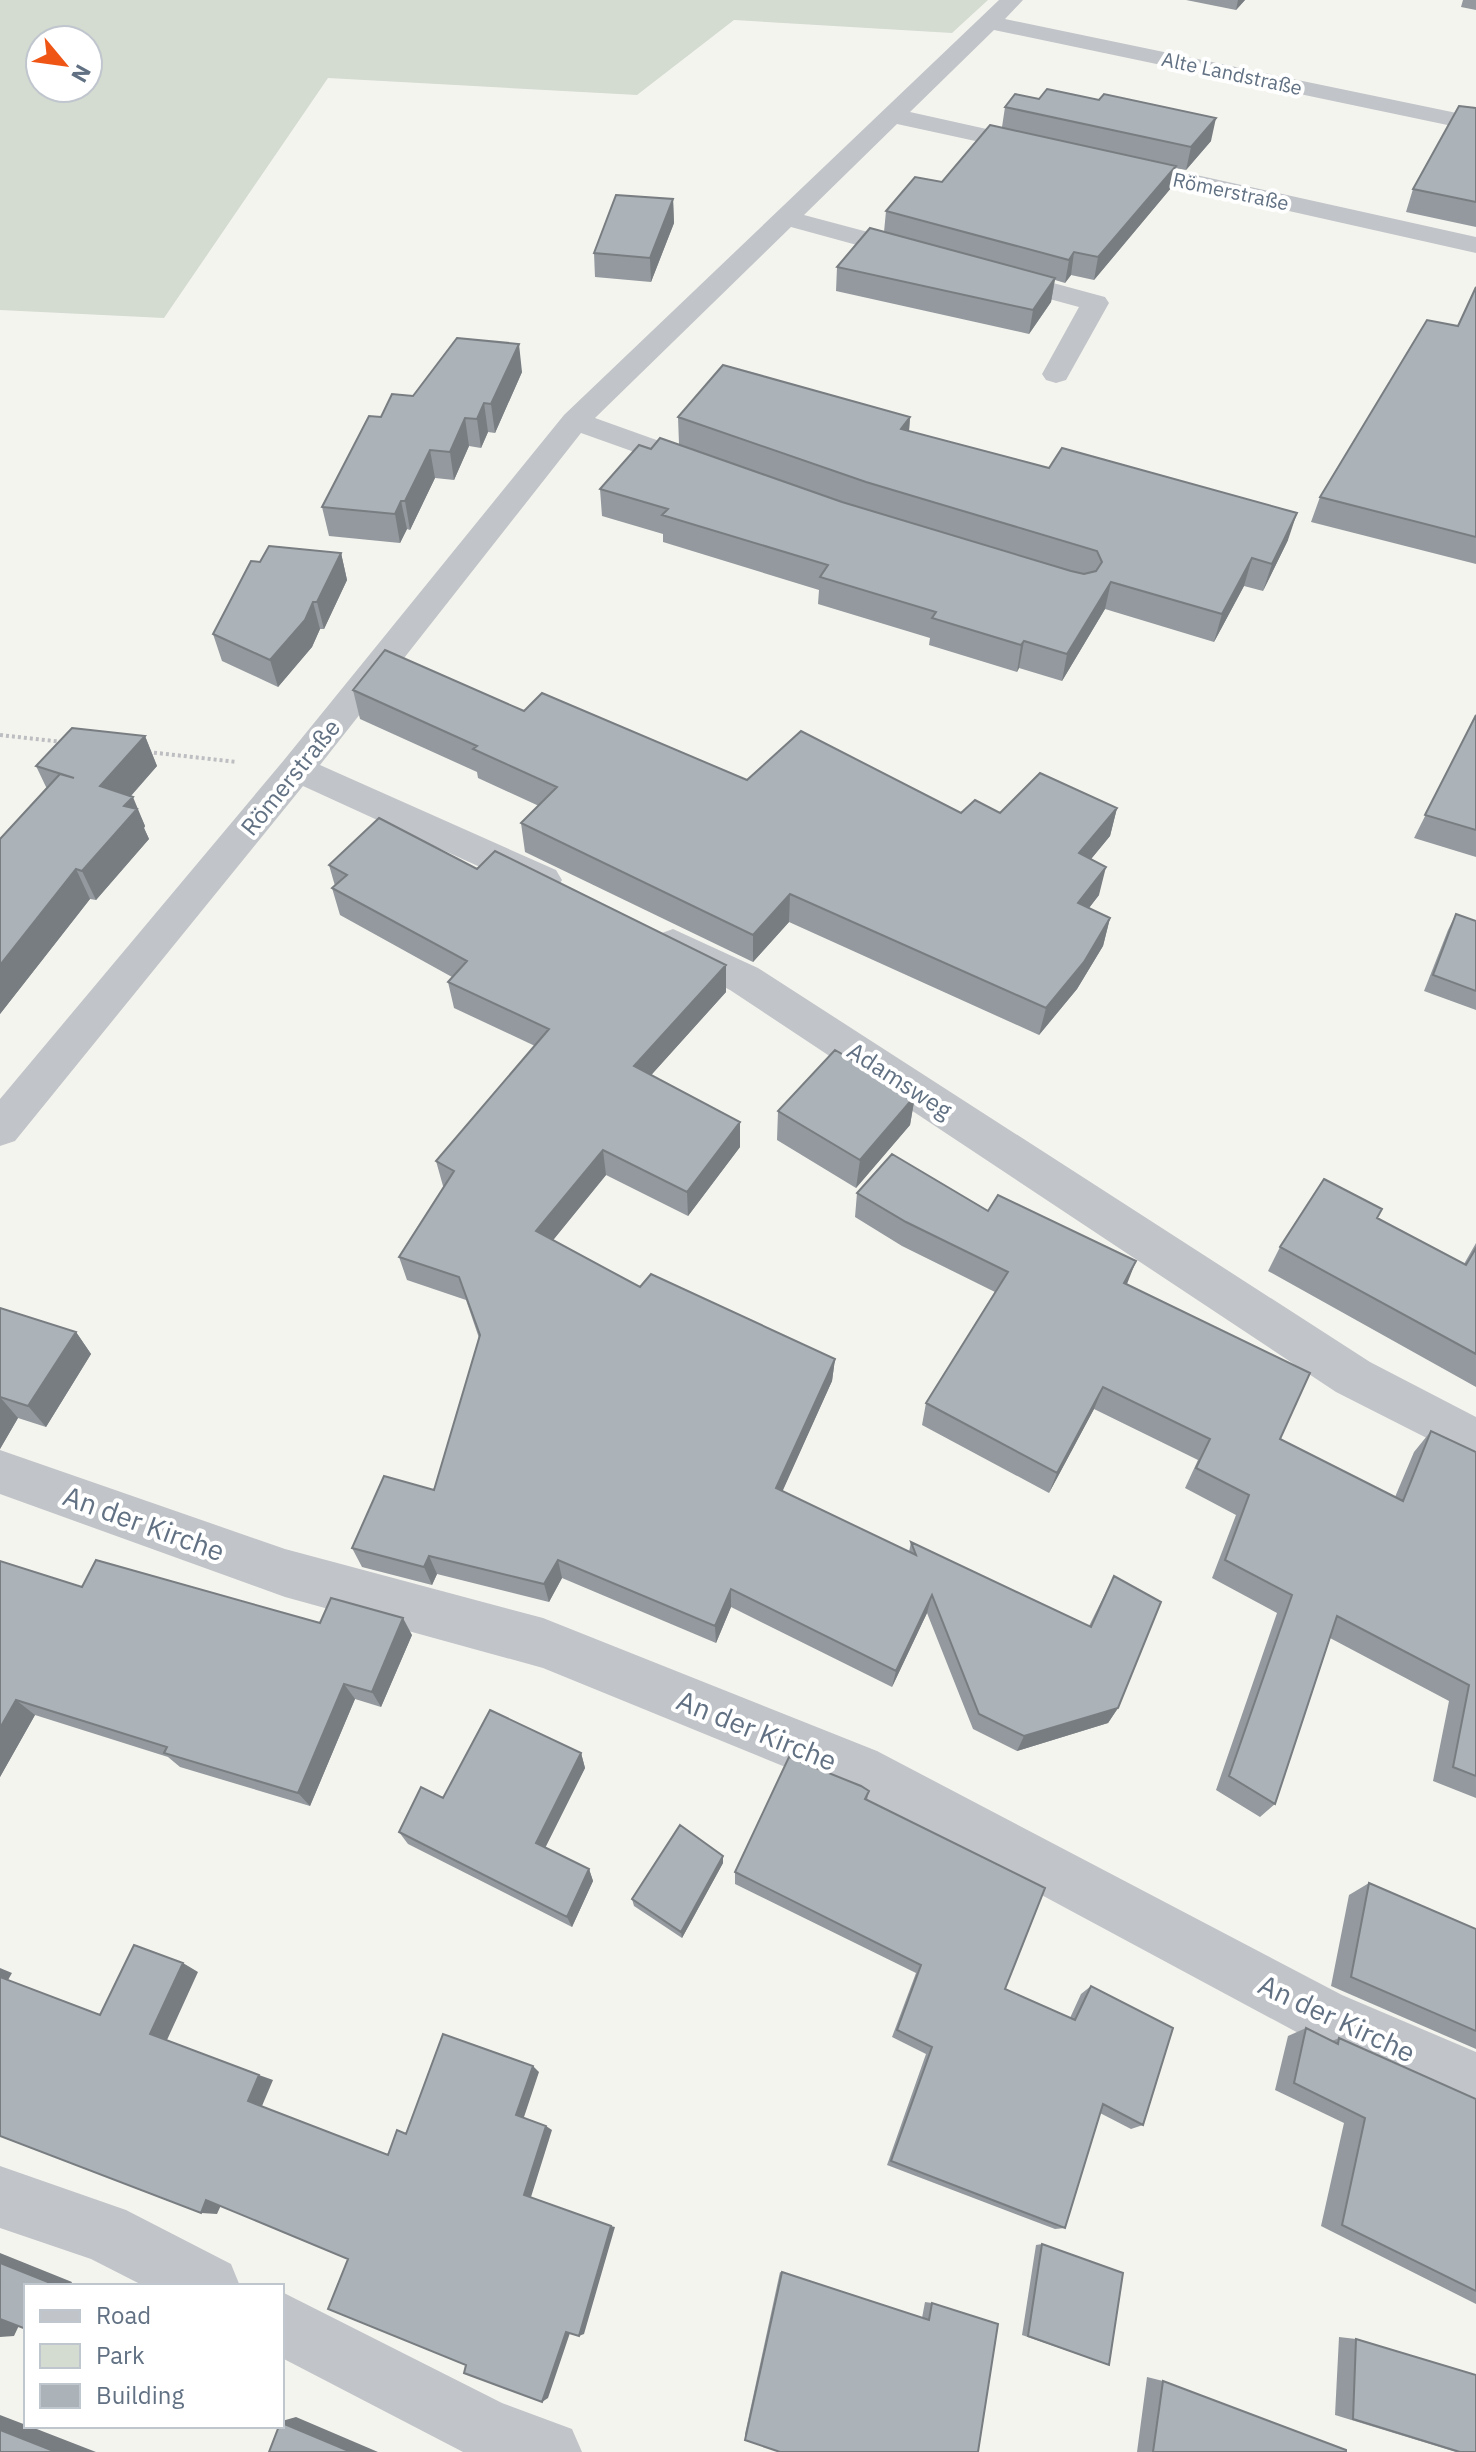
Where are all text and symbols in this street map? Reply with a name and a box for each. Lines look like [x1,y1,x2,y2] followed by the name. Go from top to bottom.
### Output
[24,24,104,104] north arrow
[1159,45,1305,101] street label: Alte Landstraße
[65,60,98,88] text: N
[1171,166,1291,216] street label: Römerstraße
[233,712,347,842] street label: Römerstraße
[842,1034,959,1126] street label: Adamsweg
[58,1477,230,1569] street label: An der Kirche
[672,1681,842,1779] street label: An der Kirche
[1252,1965,1422,2071] street label: An der Kirche
[24,2284,284,2428] legend
[96,2299,151,2331] text: Road
[96,2339,145,2371] text: Park
[96,2379,184,2411] text: Building

